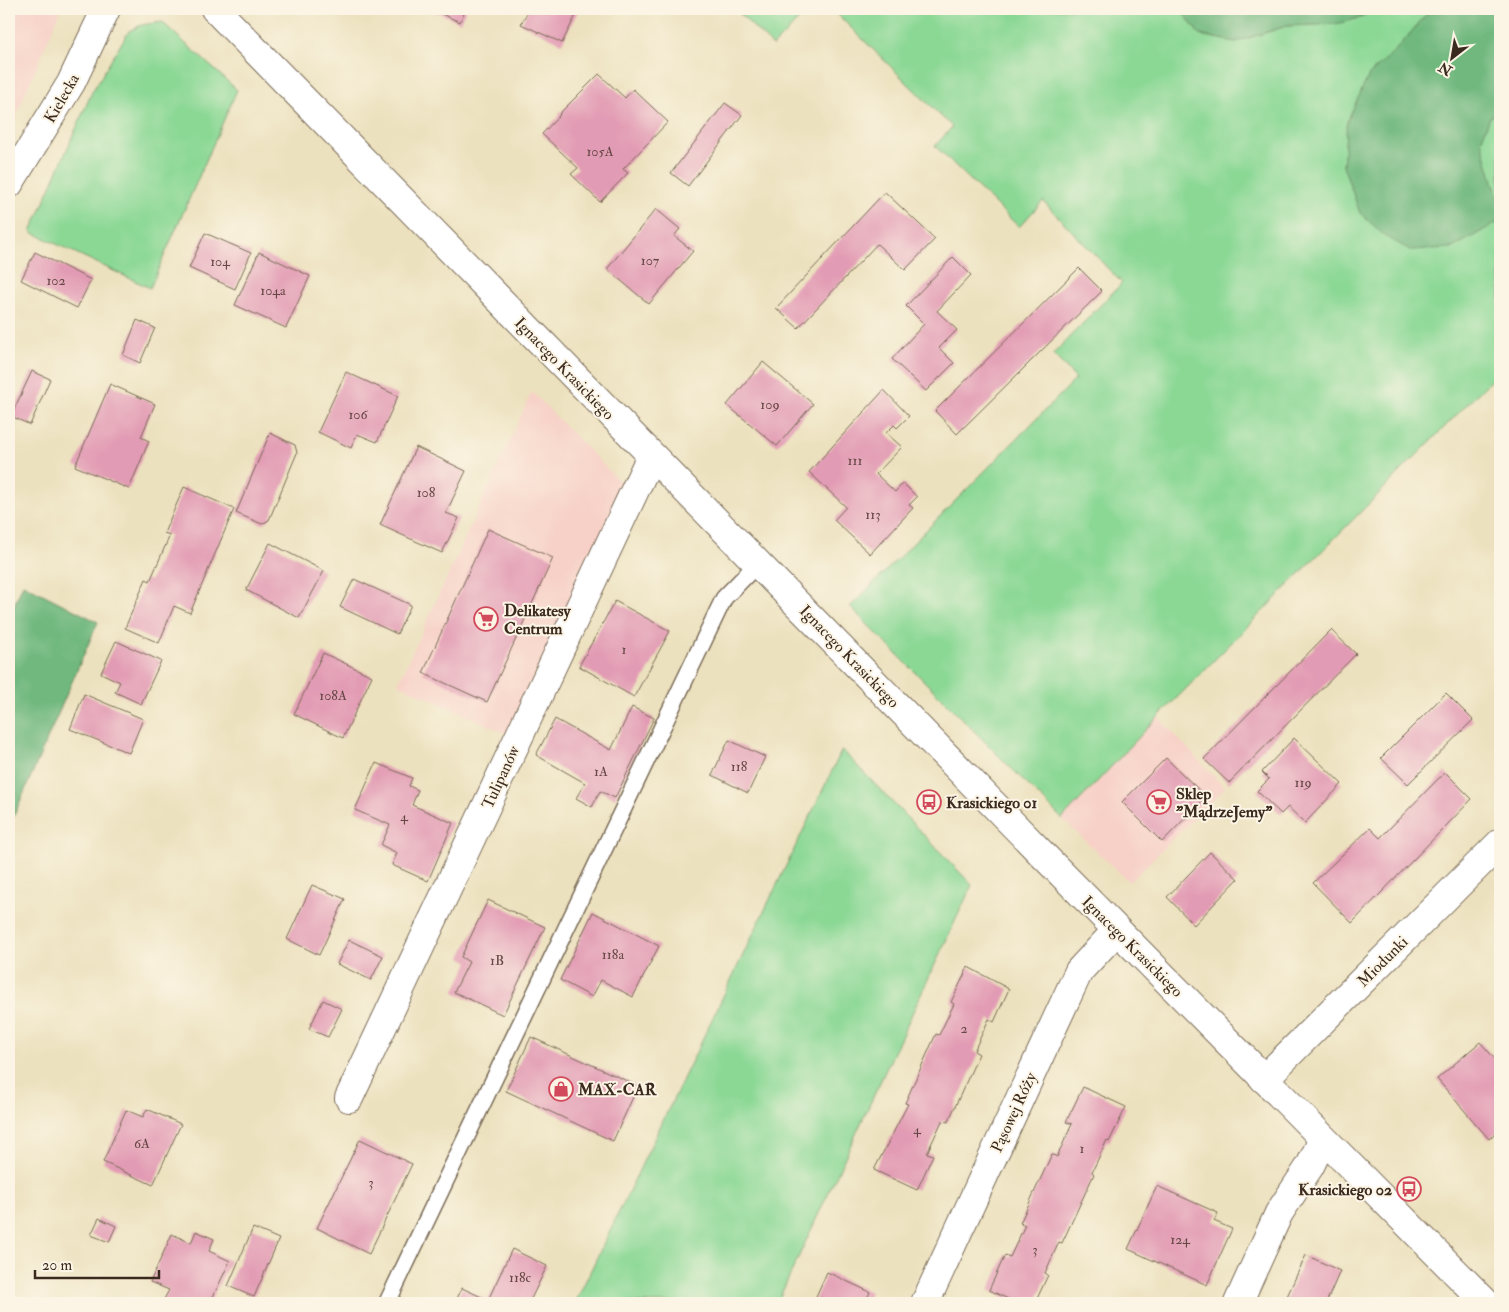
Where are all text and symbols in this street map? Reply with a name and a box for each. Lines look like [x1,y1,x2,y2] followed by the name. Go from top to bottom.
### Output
[1426,32,1476,82] north arrow
[1435,58,1456,80] text: N
[40,70,84,127] street label: Kielecka
[586,143,614,160] house number: 105A
[641,252,660,269] house number: 107
[210,253,231,270] house number: 104
[46,272,66,289] house number: 102
[260,282,286,299] house number: 104a
[510,313,619,424] street label: Ignacego Krasickiego
[760,396,780,413] house number: 109
[348,406,369,423] house number: 106
[848,452,863,469] house number: 111
[417,484,436,501] house number: 108
[865,506,881,523] house number: 113
[504,601,572,639] place label: Delikatesy Centrum
[795,601,904,712] street label: Ignacego Krasickiego
[473,606,499,632] supermarket icon: Delikatesy Centrum
[622,641,627,658] house number: 1
[319,687,347,704] house number: 108A
[478,742,526,813] street label: Tulipanów
[731,758,748,775] house number: 118
[594,763,608,780] house number: 1A
[1294,774,1312,791] house number: 119
[1176,784,1273,823] place label: Sklep "MądrzeJemy"
[916,789,942,815] bus stop icon: Krasickiego 01
[1146,789,1172,815] supermarket icon: Sklep "MądrzeJemy"
[946,793,1037,814] place label: Krasickiego 01
[400,808,409,825] house number: 4
[1077,892,1187,1002] street label: Ignacego Krasickiego
[1353,932,1412,991] street label: Miodunki
[602,946,624,963] house number: 118a
[490,952,504,969] house number: 1B
[960,1020,968,1037] house number: 2
[987,1068,1042,1156] street label: Pąsowej Róży
[548,1076,574,1102] shop icon: MAX-CAR
[577,1080,658,1100] place label: MAX-CAR
[913,1121,922,1138] house number: 4
[134,1135,150,1152] house number: 6A
[1080,1140,1085,1157] house number: 1
[368,1174,374,1191] house number: 3
[1396,1176,1422,1202] bus stop icon: Krasickiego 02
[1298,1180,1392,1201] place label: Krasickiego 02
[1170,1231,1191,1248] house number: 124
[1032,1241,1038,1258] house number: 3
[35,1247,159,1279] scale bar
[42,1256,72,1275] text: 20 m
[509,1269,531,1286] house number: 118c

